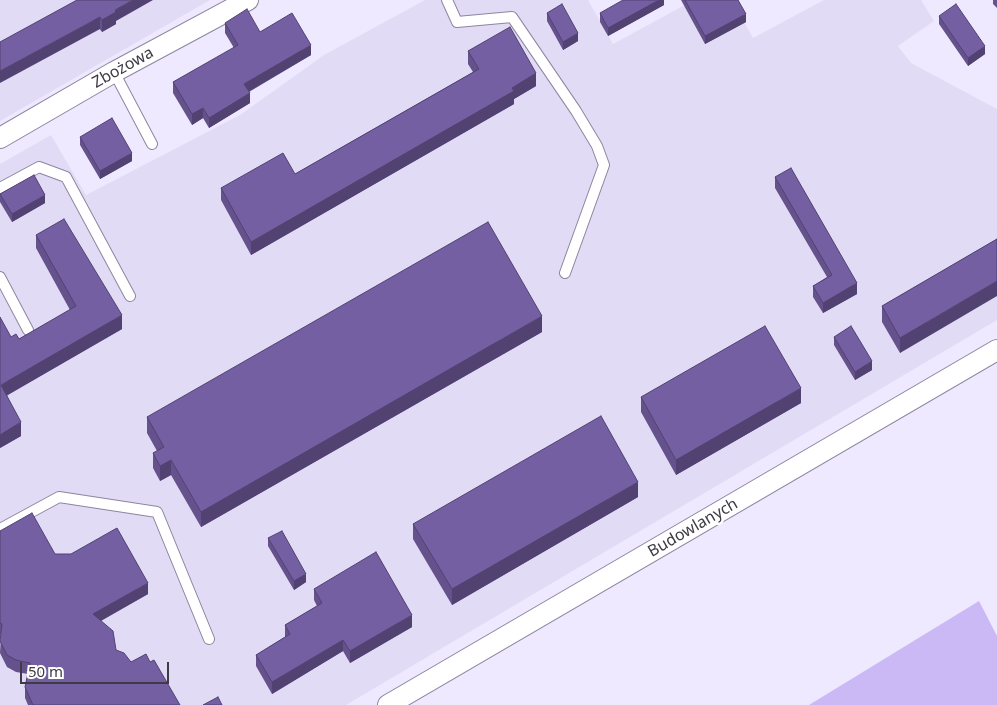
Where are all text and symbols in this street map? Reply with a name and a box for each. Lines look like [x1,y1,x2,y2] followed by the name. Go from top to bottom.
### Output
[89,43,157,93] street label: Zbożowa
[645,494,741,562] street label: Budowlanych
[22,652,171,684] scale bar
[28,661,63,681] text: 50 m

